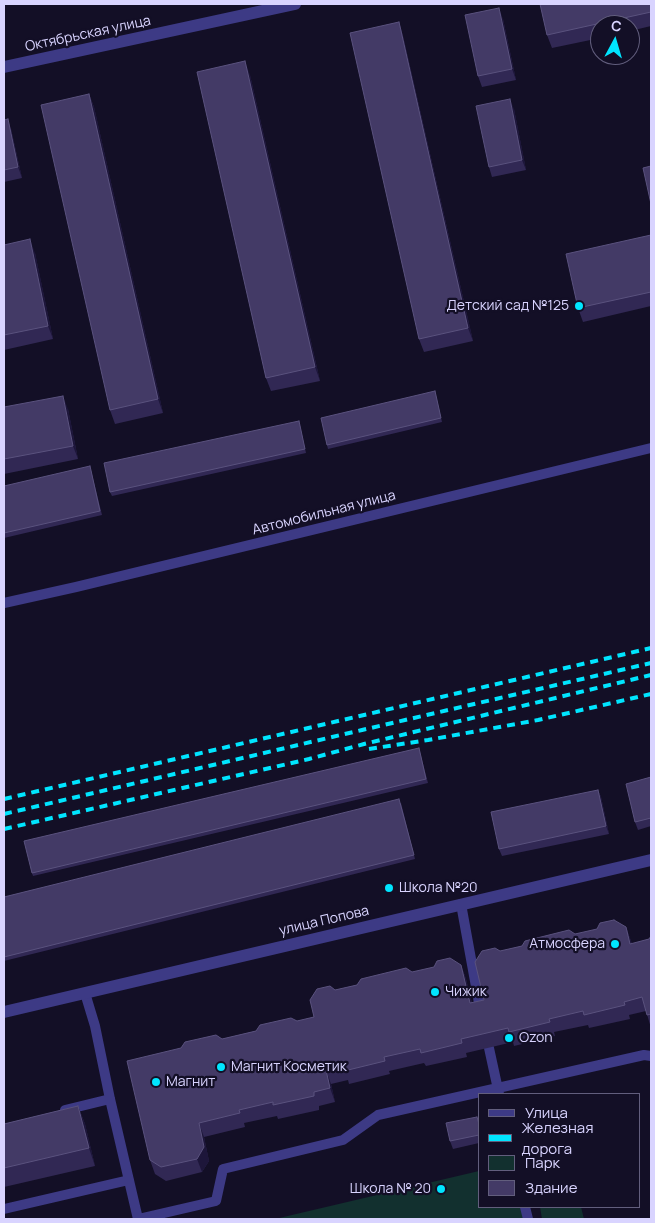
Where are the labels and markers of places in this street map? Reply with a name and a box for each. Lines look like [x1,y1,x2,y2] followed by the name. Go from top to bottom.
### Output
[447,298,569,314] place label: Детский сад №125
[573,300,585,312] marker: Детский сад №125
[399,880,477,896] place label: Школа №20
[383,882,395,894] marker: Школа №20
[529,936,605,952] place label: Атмосфера
[609,938,621,950] marker: Атмосфера
[445,984,487,1000] place label: Чижик
[429,986,441,998] marker: Чижик
[519,1030,553,1046] place label: Ozon
[503,1032,515,1044] marker: Ozon
[231,1059,347,1075] place label: Магнит Косметик
[215,1061,227,1073] marker: Магнит Косметик
[166,1074,215,1090] place label: Магнит
[150,1076,162,1088] marker: Магнит
[350,1181,431,1197] place label: Школа № 20
[435,1183,447,1195] marker: Школа № 20

